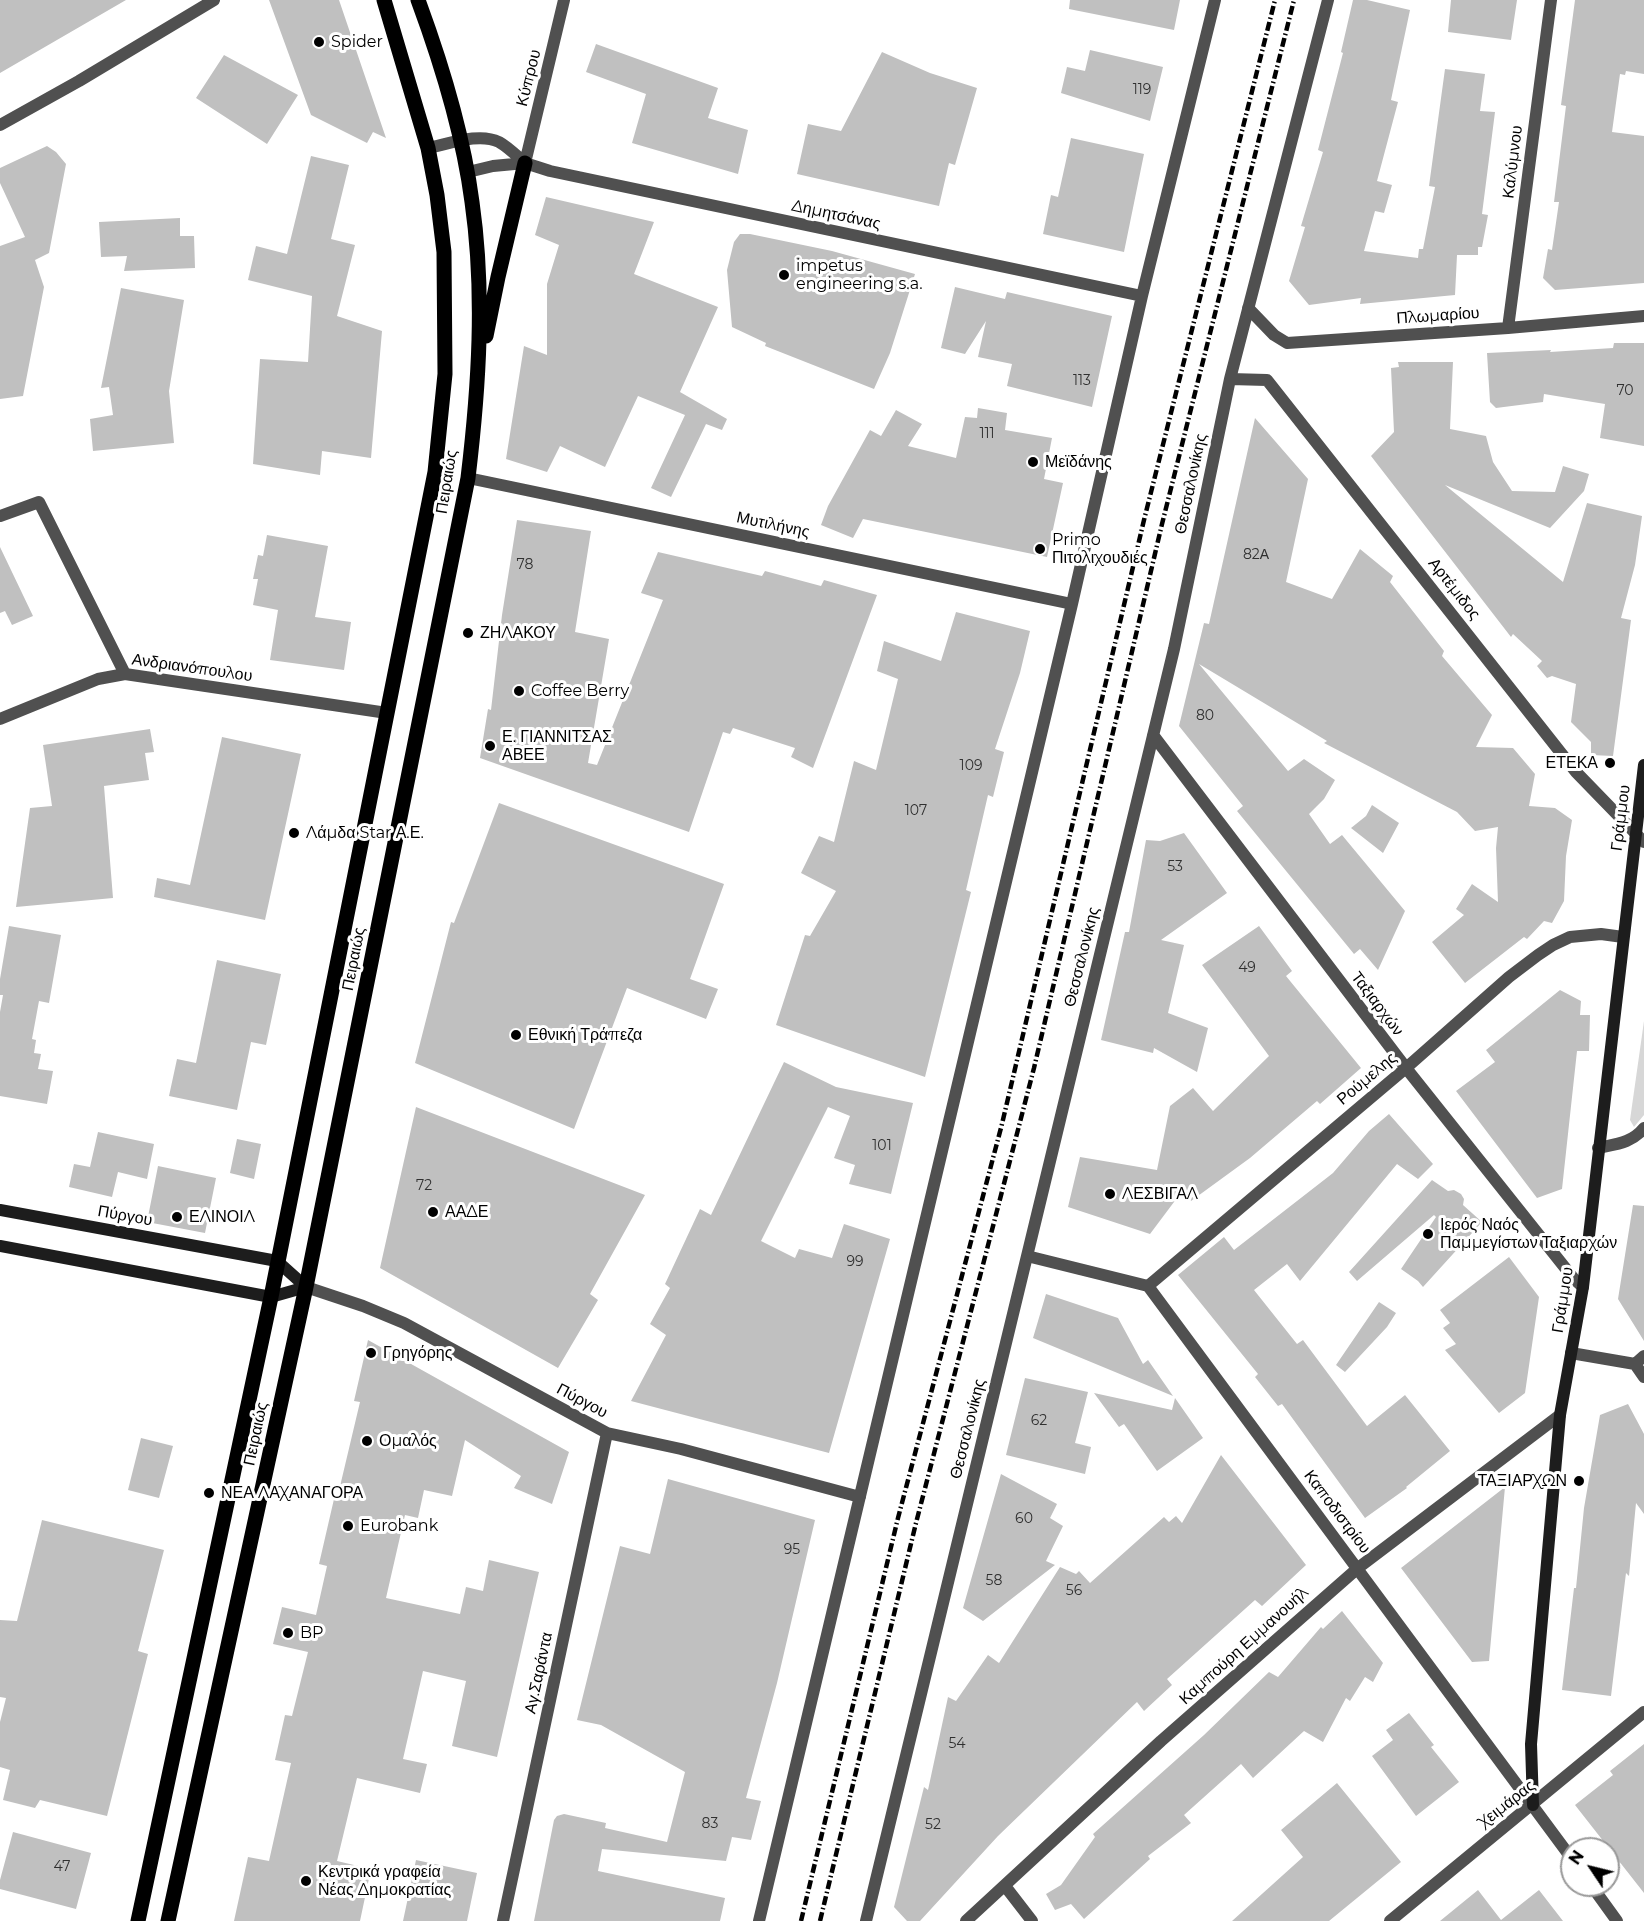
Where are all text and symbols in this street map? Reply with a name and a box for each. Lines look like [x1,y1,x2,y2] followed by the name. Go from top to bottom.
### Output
[331,32,383,52] place label: Spider
[312,35,326,49] marker: Spider
[513,48,545,108] street label: Κύπρου
[1133,82,1151,98] house number: 119
[1499,124,1527,200] street label: Καλύμνου
[790,196,882,234] street label: Δημητσάνας
[796,256,923,294] place label: impetus engineering s.a.
[777,268,791,282] marker: impetus engineering s.a.
[1396,304,1480,328] street label: Πλωμαρίου
[1073,373,1091,389] house number: 113
[1616,383,1634,399] house number: 70
[979,426,995,442] house number: 111
[1171,432,1211,536] street label: Θεσσαλονίκης
[432,449,462,515] street label: Πειραιώς
[1045,452,1112,472] place label: Μεϊδάνης
[1026,455,1040,469] marker: Μεϊδάνης
[735,508,811,542] street label: Μυτιλήνης
[1052,530,1148,568] place label: Primo Πιτολιχουδιές
[1033,542,1047,556] marker: Primo Πιτολιχουδιές
[1243,547,1269,563] house number: 82Α
[1424,554,1484,624] street label: Αρτέμιδος
[517,557,533,573] house number: 78
[480,623,556,643] place label: ΖΗΛΑΚΟΥ
[461,626,475,640] marker: ΖΗΛΑΚΟΥ
[130,650,254,686] street label: Ανδριανόπουλου
[531,681,629,701] place label: Coffee Berry
[512,684,526,698] marker: Coffee Berry
[1196,708,1214,724] house number: 80
[502,727,612,765] place label: Ε. ΓΙΑΝΝΙΤΣΑΣ ΑΒΕΕ
[483,739,497,753] marker: Ε. ΓΙΑΝΝΙΤΣΑΣ ΑΒΕΕ
[1546,753,1598,773] place label: ΕΤΕΚΑ
[1603,756,1617,770] marker: ΕΤΕΚΑ
[960,758,982,774] house number: 109
[1607,784,1635,852] street label: Γράμμου
[905,803,927,819] house number: 107
[306,823,424,843] place label: Λάμδα Star Α.Ε.
[287,826,301,840] marker: Λάμδα Star Α.Ε.
[1167,859,1183,875] house number: 53
[1060,905,1104,1009] street label: Θεσσαλονίκης
[338,926,370,992] street label: Πειραιώς
[1238,960,1256,976] house number: 49
[1347,968,1407,1040] street label: Ταξιαρχών
[528,1025,642,1045] place label: Εθνική Τράπεζα
[509,1028,523,1042] marker: Εθνική Τράπεζα
[1333,1049,1401,1109] street label: Ρούμελης
[872,1138,892,1154] house number: 101
[416,1178,432,1194] house number: 72
[1122,1184,1198,1204] place label: ΛΕΣΒΙΓΑΛ
[1103,1187,1117,1201] marker: ΛΕΣΒΙΓΑΛ
[96,1202,154,1230] street label: Πύργου
[445,1202,488,1222] place label: ΑΑΔΕ
[426,1205,440,1219] marker: ΑΑΔΕ
[189,1207,255,1227] place label: ΕΛΙΝΟΙΛ
[170,1210,184,1224] marker: ΕΛΙΝΟΙΛ
[1440,1215,1617,1253] place label: Ιερός Ναός Παμμεγίστων Ταξιαρχών
[1421,1227,1435,1241] marker: Ιερός Ναός Παμμεγίστων Ταξιαρχών
[846,1254,864,1270] house number: 99
[1548,1266,1578,1334] street label: Γράμμου
[383,1343,452,1363] place label: Γρηγόρης
[364,1346,378,1360] marker: Γρηγόρης
[946,1377,990,1481] street label: Θεσσαλονίκης
[553,1380,611,1422] street label: Πύργου
[240,1401,272,1467] street label: Πειραιώς
[1031,1413,1047,1429] house number: 62
[379,1431,437,1451] place label: Ομαλός
[360,1434,374,1448] marker: Ομαλός
[1300,1467,1374,1557] street label: Καποδιστρίου
[1478,1471,1567,1491] place label: ΤΑΞΙΑΡΧΩΝ
[1572,1474,1586,1488] marker: ΤΑΞΙΑΡΧΩΝ
[221,1483,363,1503] place label: ΝΕΑ ΛΑΧΑΝΑΓΟΡΑ
[202,1486,216,1500] marker: ΝΕΑ ΛΑΧΑΝΑΓΟΡΑ
[1015,1511,1033,1527] house number: 60
[360,1516,438,1536] place label: Eurobank
[341,1519,355,1533] marker: Eurobank
[784,1542,800,1558] house number: 95
[986,1573,1002,1589] house number: 58
[1066,1583,1082,1599] house number: 56
[1176,1583,1312,1709] street label: Καμπούρη Εμμανουήλ
[300,1623,324,1643] place label: BP
[281,1626,295,1640] marker: BP
[521,1631,557,1715] street label: Αγ.Σαράντα
[948,1736,966,1752] house number: 54
[1475,1776,1539,1832] street label: Χειμάρας
[702,1816,718,1832] house number: 83
[925,1817,941,1833] house number: 52
[1560,1837,1620,1897] north arrow
[1565,1847,1588,1868] text: N
[54,1859,70,1875] house number: 47
[318,1862,451,1900] place label: Κεντρικά γραφεία Νέας Δημοκρατίας
[299,1874,313,1888] marker: Κεντρικά γραφεία Νέας Δημοκρατίας

